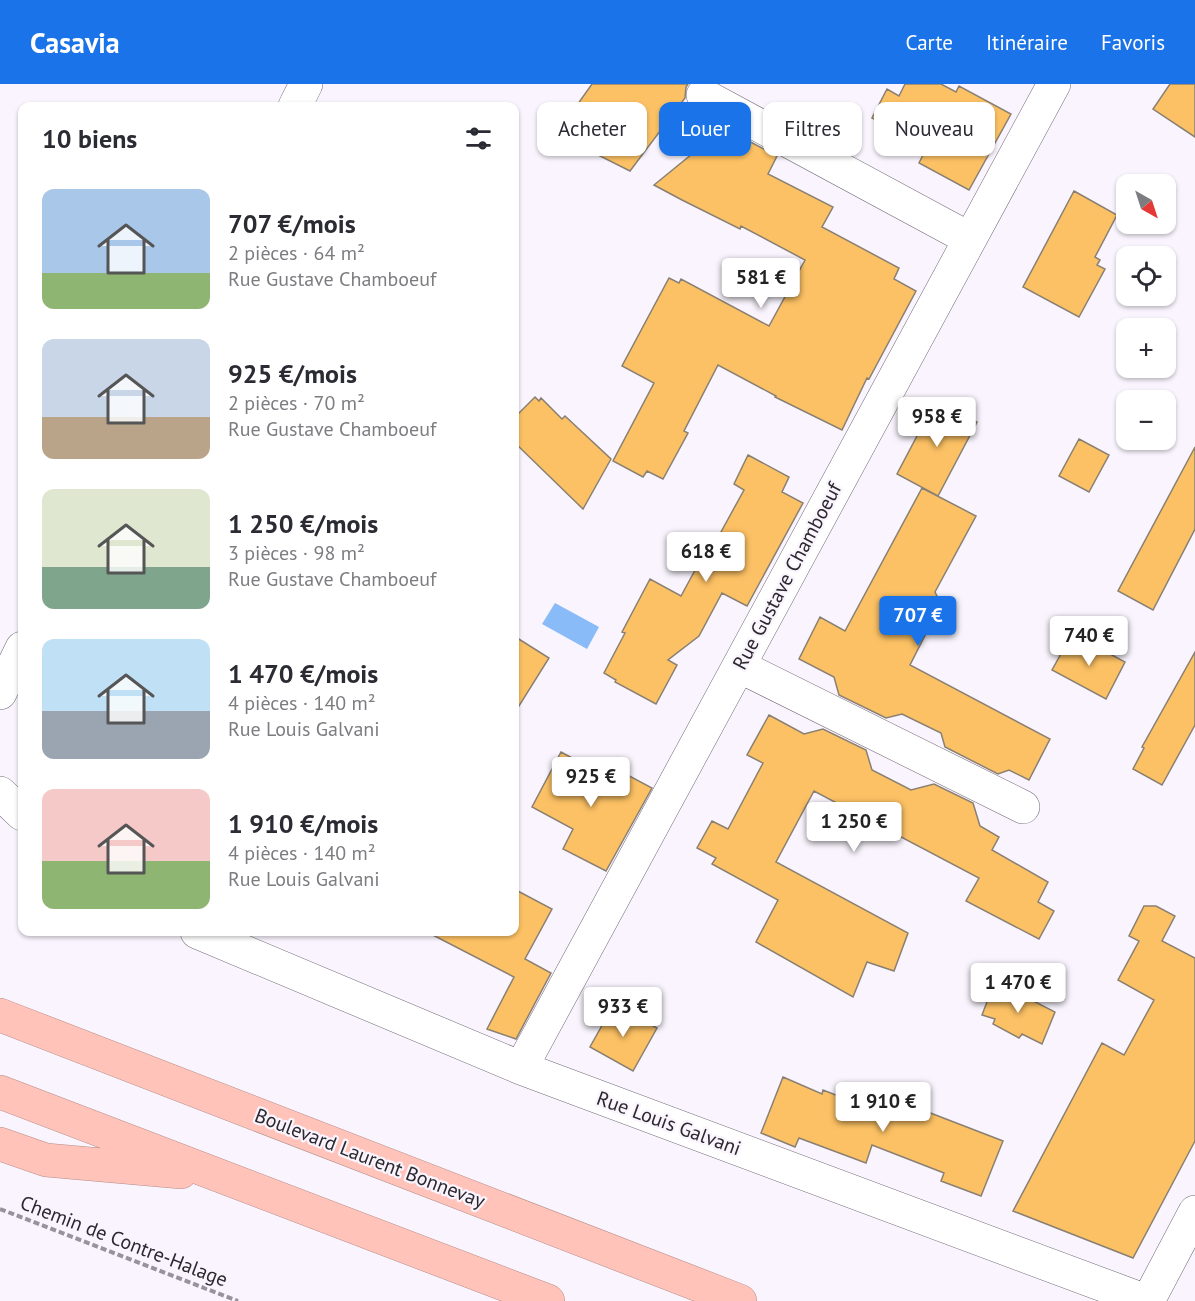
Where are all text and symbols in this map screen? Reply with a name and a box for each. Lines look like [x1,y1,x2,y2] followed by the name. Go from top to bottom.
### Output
[30,24,120,61] text: Casavia
[906,29,953,56] text: Carte
[986,29,1068,56] text: Itinéraire
[1101,29,1165,56] text: Favoris
[537,102,647,156] chip: Acheter
[659,102,751,156] chip: Louer
[763,102,862,156] chip: Filtres
[874,102,995,156] chip: Nouveau
[42,122,137,155] text: 10 biens
[462,122,495,155] icon: filters
[1116,174,1176,234] north arrow
[1116,174,1176,450] map controls
[228,207,356,240] text: 707 €/mois
[90,213,162,285] icon: home
[228,240,365,266] text: 2 pièces · 64 m²
[1116,246,1176,306] button: locate
[719,258,803,309] pin: 581 €
[736,264,786,290] text: 581 €
[228,266,436,292] text: Rue Gustave Chamboeuf
[1116,318,1176,378] button: +
[228,357,357,390] text: 925 €/mois
[90,363,162,435] icon: home
[228,390,365,416] text: 2 pièces · 70 m²
[1116,390,1176,450] button: −
[895,397,979,448] pin: 958 €
[912,403,962,429] text: 958 €
[228,416,436,442] text: Rue Gustave Chamboeuf
[727,476,848,674] street label: Rue Gustave Chamboeuf
[228,507,378,540] text: 1 250 €/mois
[90,513,162,585] icon: home
[664,532,748,583] pin: 618 €
[681,538,731,564] text: 618 €
[228,540,365,566] text: 3 pièces · 98 m²
[228,566,436,592] text: Rue Gustave Chamboeuf
[876,596,960,647] pin: 707 €
[893,602,943,628] text: 707 €
[1047,616,1131,667] pin: 740 €
[1064,622,1114,648] text: 740 €
[228,657,378,690] text: 1 470 €/mois
[90,663,162,735] icon: home
[228,690,376,716] text: 4 pièces · 140 m²
[228,716,380,742] text: Rue Louis Galvani
[549,757,633,808] pin: 925 €
[566,763,616,789] text: 925 €
[799,802,909,853] pin: 1 250 €
[228,807,378,840] text: 1 910 €/mois
[821,808,887,834] text: 1 250 €
[90,813,162,885] icon: home
[228,840,376,866] text: 4 pièces · 140 m²
[228,866,380,892] text: Rue Louis Galvani
[963,963,1073,1014] pin: 1 470 €
[985,969,1051,995] text: 1 470 €
[581,987,665,1038] pin: 933 €
[598,993,648,1019] text: 933 €
[828,1082,938,1133] pin: 1 910 €
[593,1085,745,1161] street label: Rue Louis Galvani
[850,1088,916,1114] text: 1 910 €
[251,1102,490,1214] street label: Boulevard Laurent Bonnevay
[17,1189,231,1293] street label: Chemin de Contre-Halage

